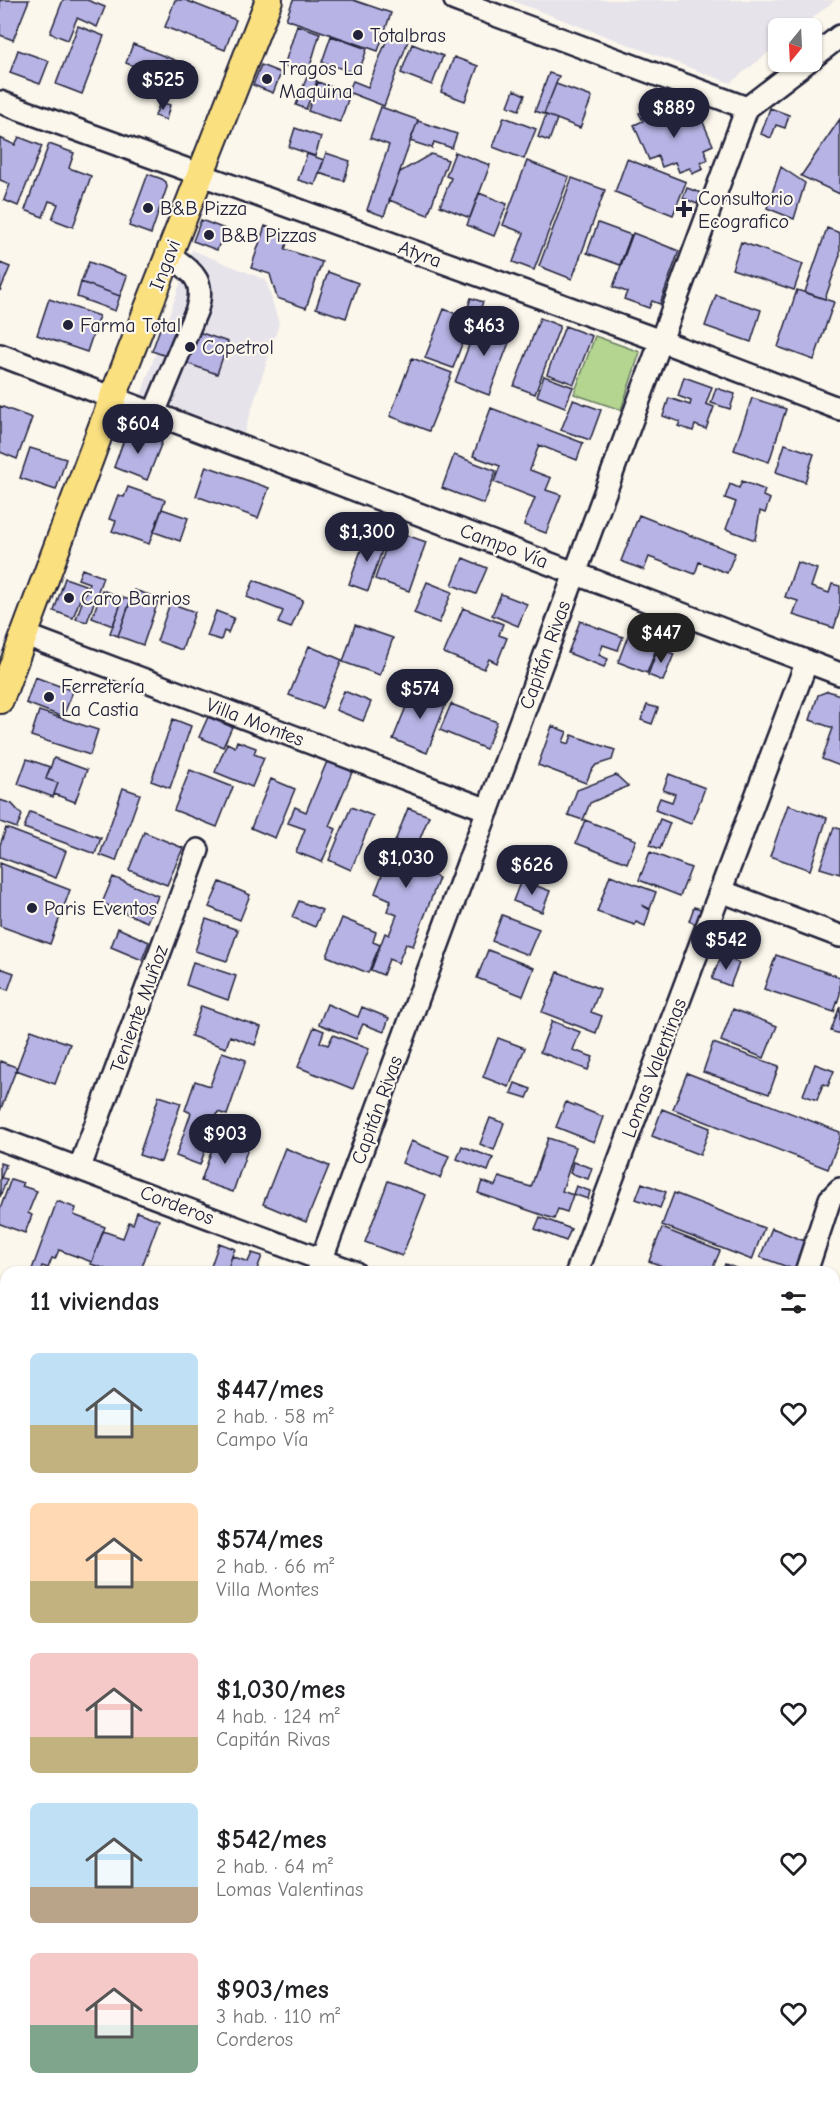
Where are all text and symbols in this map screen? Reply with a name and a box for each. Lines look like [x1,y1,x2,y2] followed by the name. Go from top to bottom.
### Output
[768,18,822,72] north arrow
[768,18,822,72] map controls
[370,24,446,47] place label: Totalbras
[351,28,365,42] marker: Totalbras
[279,57,363,103] place label: Tragos La Maquina
[127,60,199,111] pin: $525
[141,68,185,91] text: $525
[260,72,274,86] marker: Tragos La Maquina
[638,88,710,139] pin: $889
[653,96,695,119] text: $889
[698,187,794,233] place label: Consultorio Ecografico
[160,197,247,220] place label: B&B Pizza
[675,200,693,218] marker: Consultorio Ecografico
[141,201,155,215] marker: B&B Pizza
[221,224,317,247] place label: B&B Pizzas
[202,228,216,242] marker: B&B Pizzas
[145,236,185,294] street label: Ingavi
[395,236,445,272] street label: Atyra
[448,306,520,357] pin: $463
[80,314,181,337] place label: Farma Total
[463,314,505,337] text: $463
[61,318,75,332] marker: Farma Total
[202,336,274,359] place label: Copetrol
[183,340,197,354] marker: Copetrol
[102,404,174,455] pin: $604
[116,412,160,435] text: $604
[318,512,416,563] pin: $1,300
[457,519,551,573] street label: Campo Vía
[339,520,395,543] text: $1,300
[81,587,190,610] place label: Caro Barrios
[62,591,76,605] marker: Caro Barrios
[515,597,575,713] street label: Capitán Rivas
[625,613,697,664] pin: $447
[641,621,681,644] text: $447
[384,669,456,720] pin: $574
[61,675,145,721] place label: Ferretería La Castia
[400,677,440,700] text: $574
[42,690,56,704] marker: Ferretería La Castia
[203,693,307,751] street label: Villa Montes
[357,838,455,889] pin: $1,030
[496,845,568,896] pin: $626
[378,846,434,869] text: $1,030
[511,853,553,876] text: $626
[44,897,157,920] place label: Paris Eventos
[25,901,39,915] marker: Paris Eventos
[690,920,762,971] pin: $542
[705,928,747,951] text: $542
[105,942,173,1076] street label: Teniente Muñoz
[617,995,691,1141] street label: Lomas Valentinas
[347,1052,407,1168] street label: Capitán Rivas
[189,1114,261,1165] pin: $903
[203,1122,247,1145] text: $903
[137,1180,217,1230] street label: Corderos
[777,1286,810,1319] icon: filters
[30,1287,159,1317] text: 11 viviendas
[216,1375,324,1405] text: $447/mes
[78,1377,150,1449] icon: home
[777,1397,810,1430] icon: heart
[216,1405,334,1428] text: 2 hab. · 58 m²
[216,1428,309,1451] text: Campo Vía
[216,1525,323,1555] text: $574/mes
[78,1527,150,1599] icon: home
[777,1547,810,1580] icon: heart
[216,1555,334,1578] text: 2 hab. · 66 m²
[216,1578,319,1601] text: Villa Montes
[216,1675,345,1705] text: $1,030/mes
[78,1677,150,1749] icon: home
[777,1697,810,1730] icon: heart
[216,1705,340,1728] text: 4 hab. · 124 m²
[216,1728,330,1751] text: Capitán Rivas
[216,1825,327,1855] text: $542/mes
[78,1827,150,1899] icon: home
[777,1847,810,1880] icon: heart
[216,1855,333,1878] text: 2 hab. · 64 m²
[216,1878,363,1901] text: Lomas Valentinas
[216,1975,329,2005] text: $903/mes
[78,1977,150,2049] icon: home
[777,1997,810,2030] icon: heart
[216,2005,340,2028] text: 3 hab. · 110 m²
[216,2028,293,2051] text: Corderos

